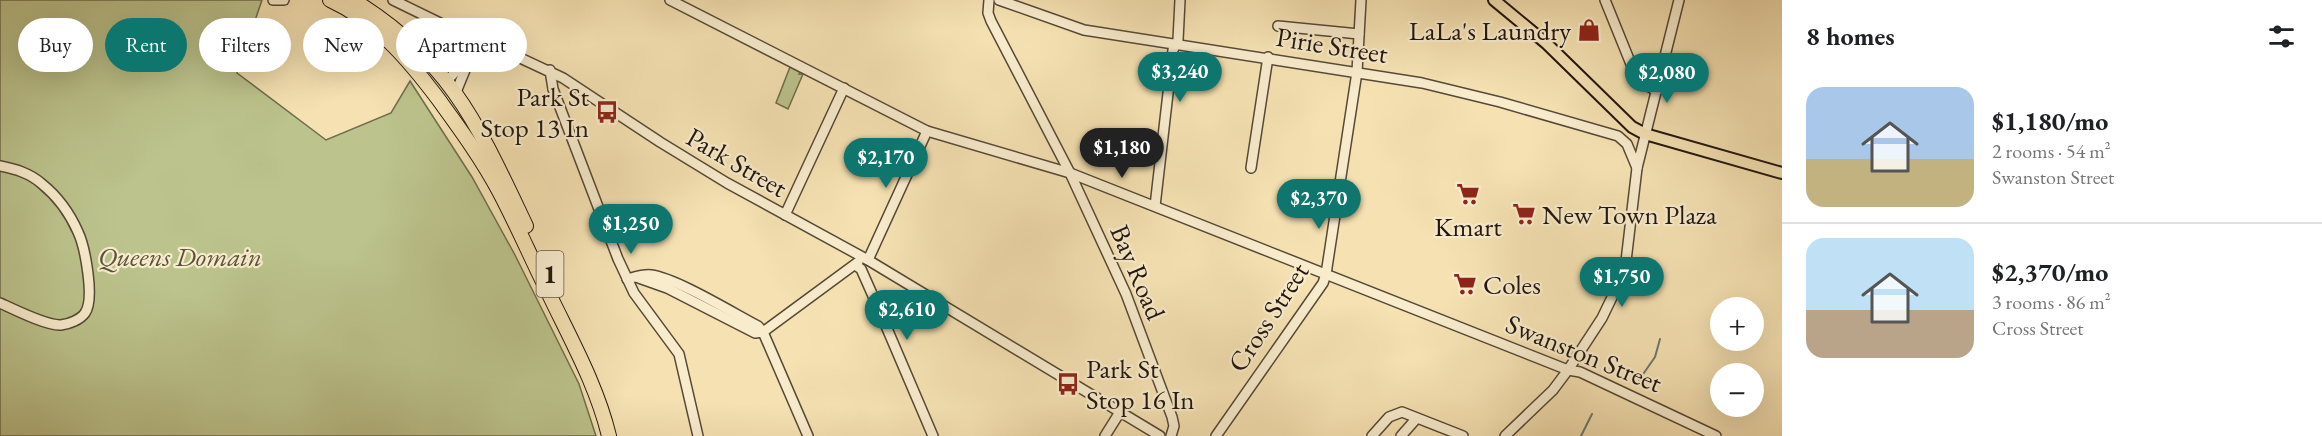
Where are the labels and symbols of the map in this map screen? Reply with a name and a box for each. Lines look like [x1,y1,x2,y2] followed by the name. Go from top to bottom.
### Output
[1409,13,1571,48] place label: LaLa's Laundry
[1576,17,1602,43] shop icon: LaLa's Laundry
[1274,19,1391,71] street label: Pirie Street
[1131,52,1229,103] pin: $3,240
[1618,53,1716,104] pin: $2,080
[480,79,590,145] place label: Park St Stop 13 In
[594,99,620,125] bus stop icon: Park St Stop 13 In
[680,119,794,205] street label: Park Street
[1073,128,1171,179] pin: $1,180
[837,138,935,189] pin: $2,170
[1270,179,1368,230] pin: $2,370
[1455,181,1481,207] supermarket icon: Kmart
[1542,197,1717,232] place label: New Town Plaza
[1511,201,1537,227] supermarket icon: New Town Plaza
[582,204,680,255] pin: $1,250
[1434,209,1502,244] place label: Kmart
[1102,219,1174,325] street label: Bay Road
[98,239,262,274] park label: Queens Domain
[536,251,564,297] road number: 1
[1220,255,1317,378] street label: Cross Street
[1573,257,1671,308] pin: $1,750
[1483,267,1541,302] place label: Coles
[1452,271,1478,297] supermarket icon: Coles
[858,290,956,341] pin: $2,610
[1501,306,1668,400] street label: Swanston Street
[1086,351,1195,417] place label: Park St Stop 16 In
[1055,371,1081,397] bus stop icon: Park St Stop 16 In

